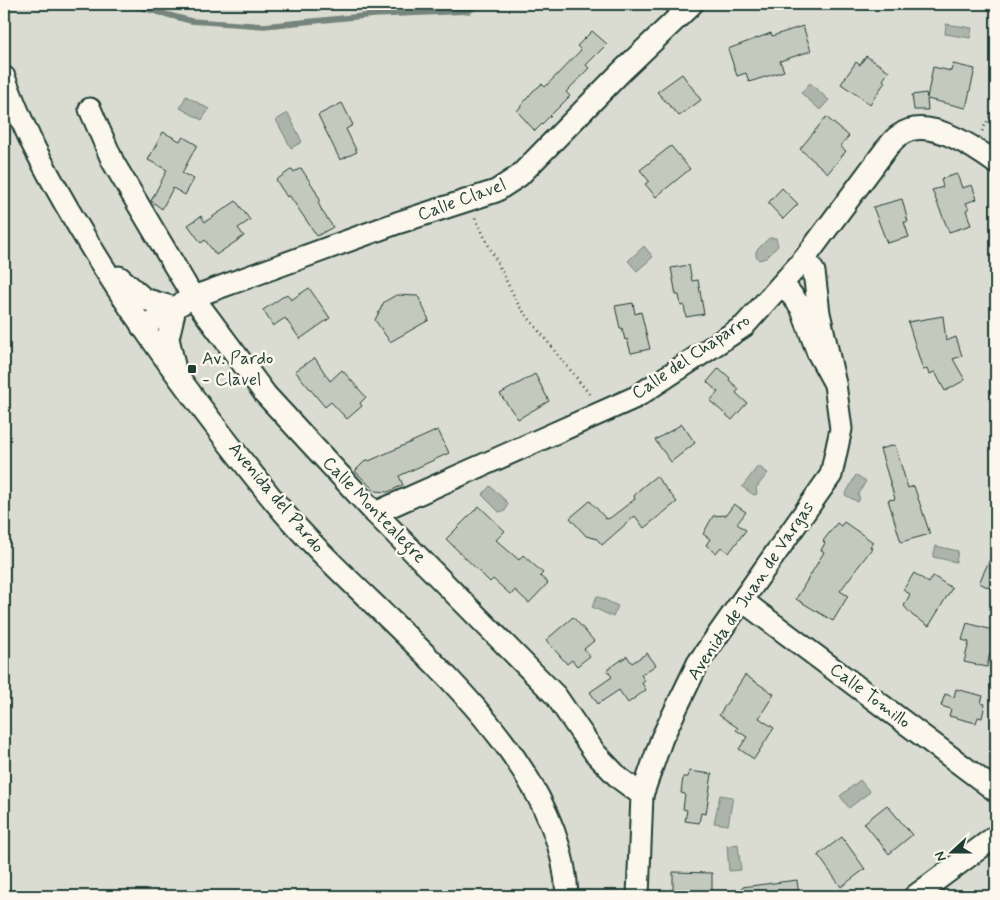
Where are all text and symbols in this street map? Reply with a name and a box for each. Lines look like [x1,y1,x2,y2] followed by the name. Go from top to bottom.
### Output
[414,173,510,227] street label: Calle Clavel
[627,309,755,405] street label: Calle del Chaparro
[202,347,273,392] place label: Av. Pardo - Clavel
[186,363,198,375] marker: Av. Pardo - Clavel
[223,438,329,558] street label: Avenida del Pardo
[315,451,431,570] street label: Calle Montealegre
[682,497,820,685] street label: Avenida de Juan de Vargas
[825,658,915,734] street label: Calle Tomillo
[928,828,978,878] north arrow
[931,849,951,864] text: N

